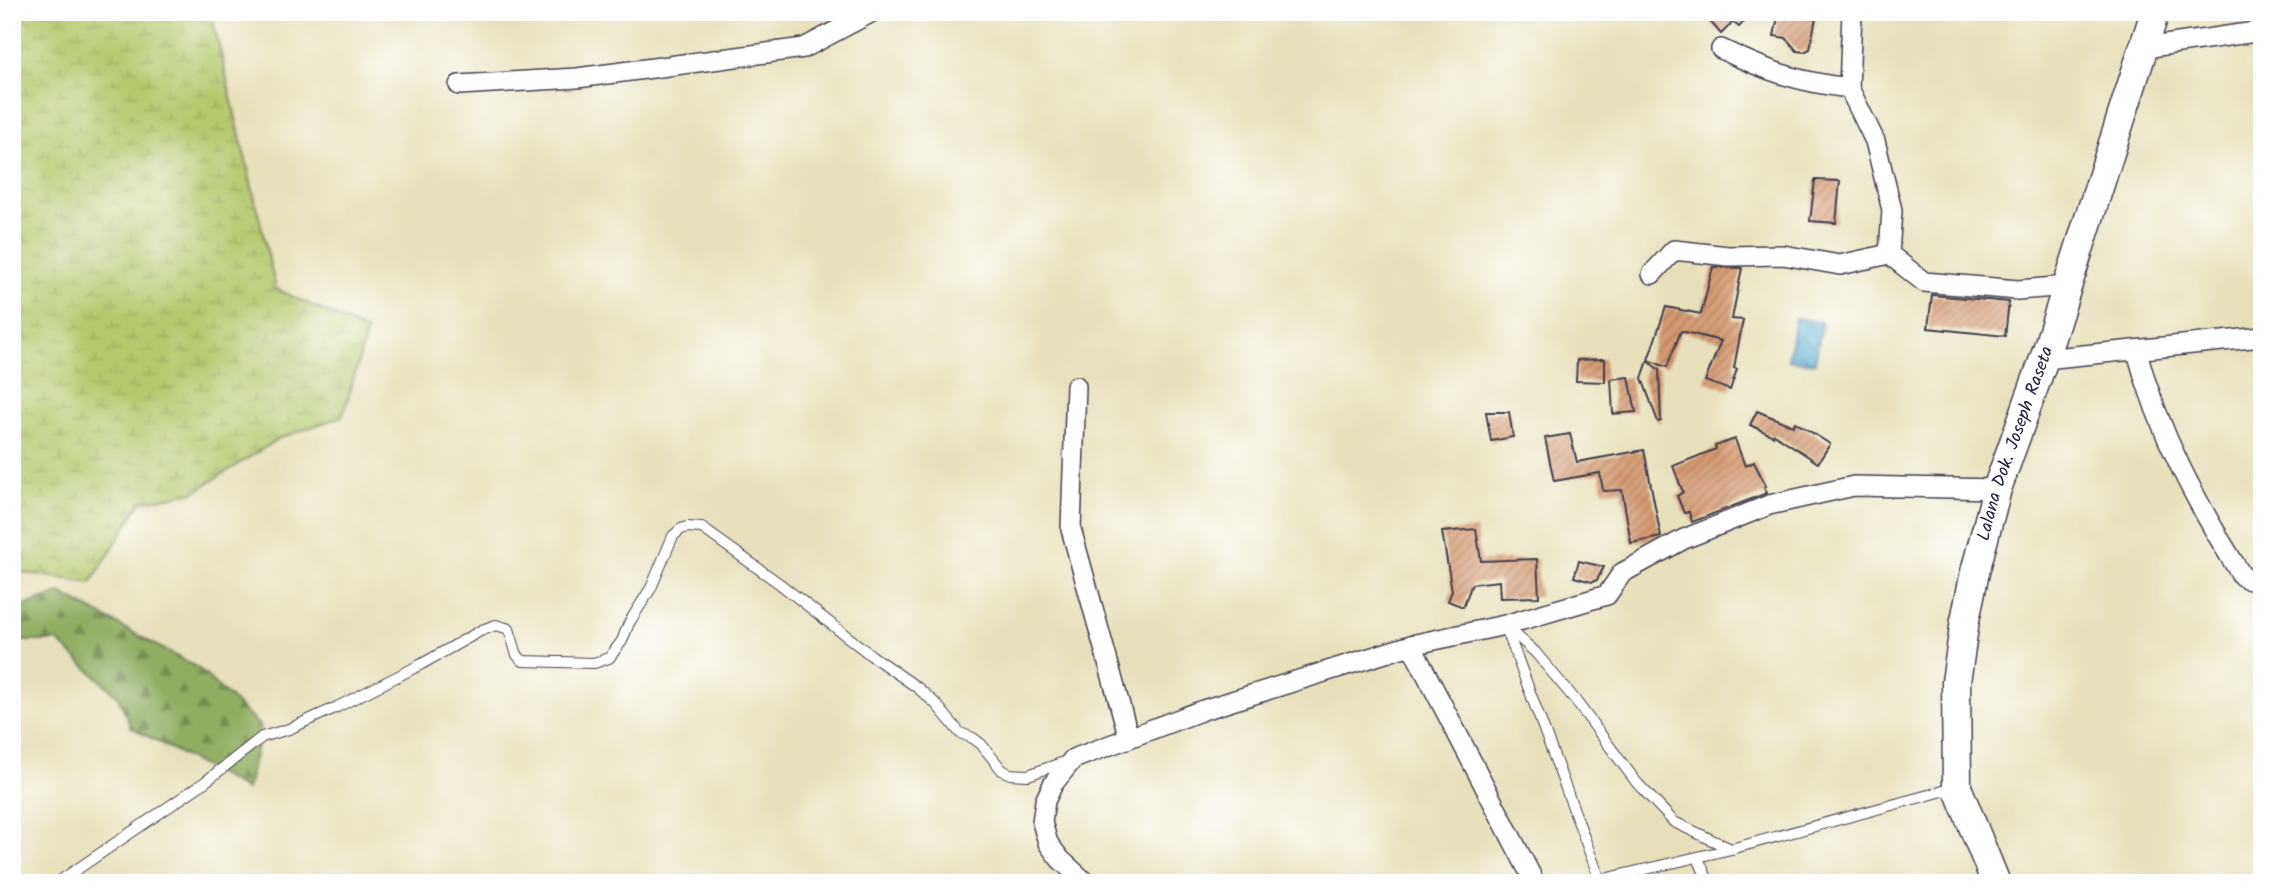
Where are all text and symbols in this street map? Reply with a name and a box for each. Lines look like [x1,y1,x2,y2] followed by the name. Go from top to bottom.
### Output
[1969,342,2062,544] street label: Lalana Dok. Joseph Raseta

